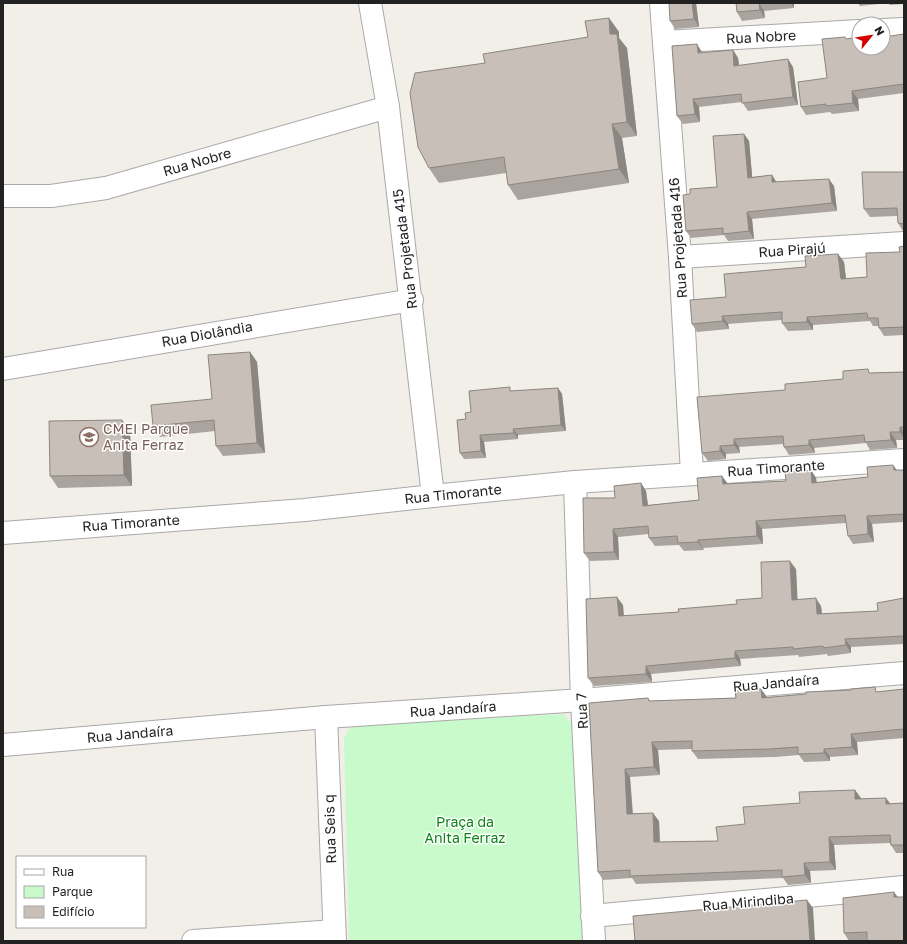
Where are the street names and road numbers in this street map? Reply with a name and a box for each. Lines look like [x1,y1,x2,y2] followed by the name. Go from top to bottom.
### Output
[725,26,796,47] street label: Rua Nobre
[161,144,233,179] street label: Rua Nobre
[665,177,690,299] street label: Rua Projetada 416
[389,188,420,310] street label: Rua Projetada 415
[758,239,826,260] street label: Rua Pirajú
[160,317,254,350] street label: Rua Diolândia
[727,456,825,479] street label: Rua Timorante
[403,480,502,507] street label: Rua Timorante
[82,511,180,534] street label: Rua Timorante
[732,670,820,695] street label: Rua Jandaíra
[572,692,591,730] street label: Rua 7
[409,697,497,720] street label: Rua Jandaíra
[86,721,174,746] street label: Rua Jandaíra
[320,794,339,864] street label: Rua Seis q
[702,889,794,914] street label: Rua Mirindiba

